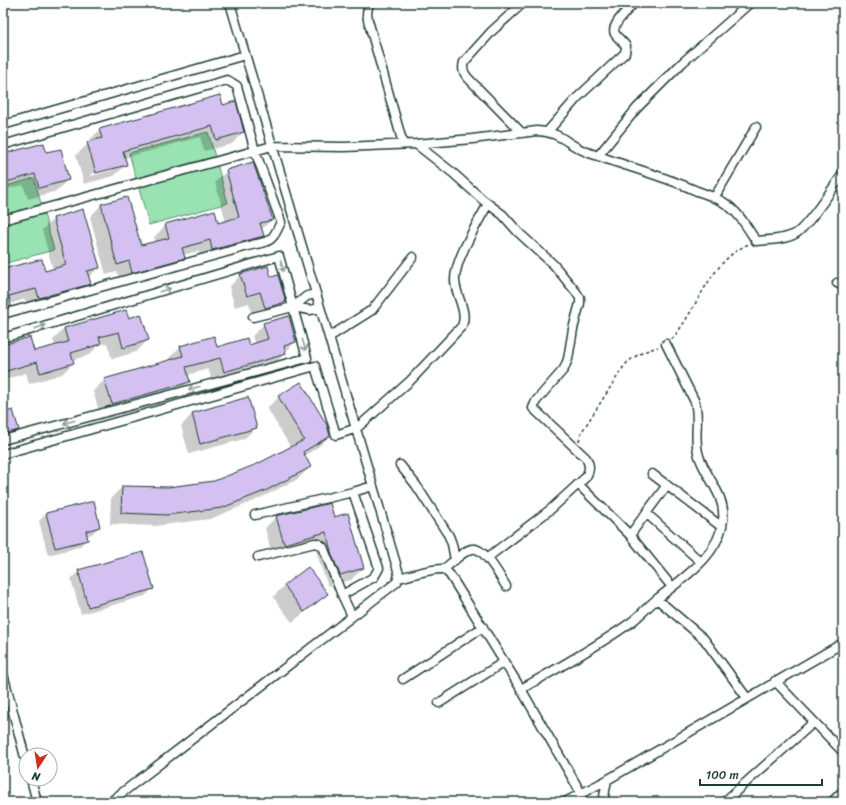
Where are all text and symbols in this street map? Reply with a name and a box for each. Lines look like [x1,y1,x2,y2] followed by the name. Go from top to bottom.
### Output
[279,259,286,272] one-way arrow
[158,286,171,293] one-way arrow
[34,323,47,330] one-way arrow
[300,338,308,351] one-way arrow
[188,385,201,392] one-way arrow
[63,419,76,426] one-way arrow
[18,747,58,787] north arrow
[700,761,822,787] scale bar
[706,764,739,786] text: 100 m
[30,766,43,787] text: N

